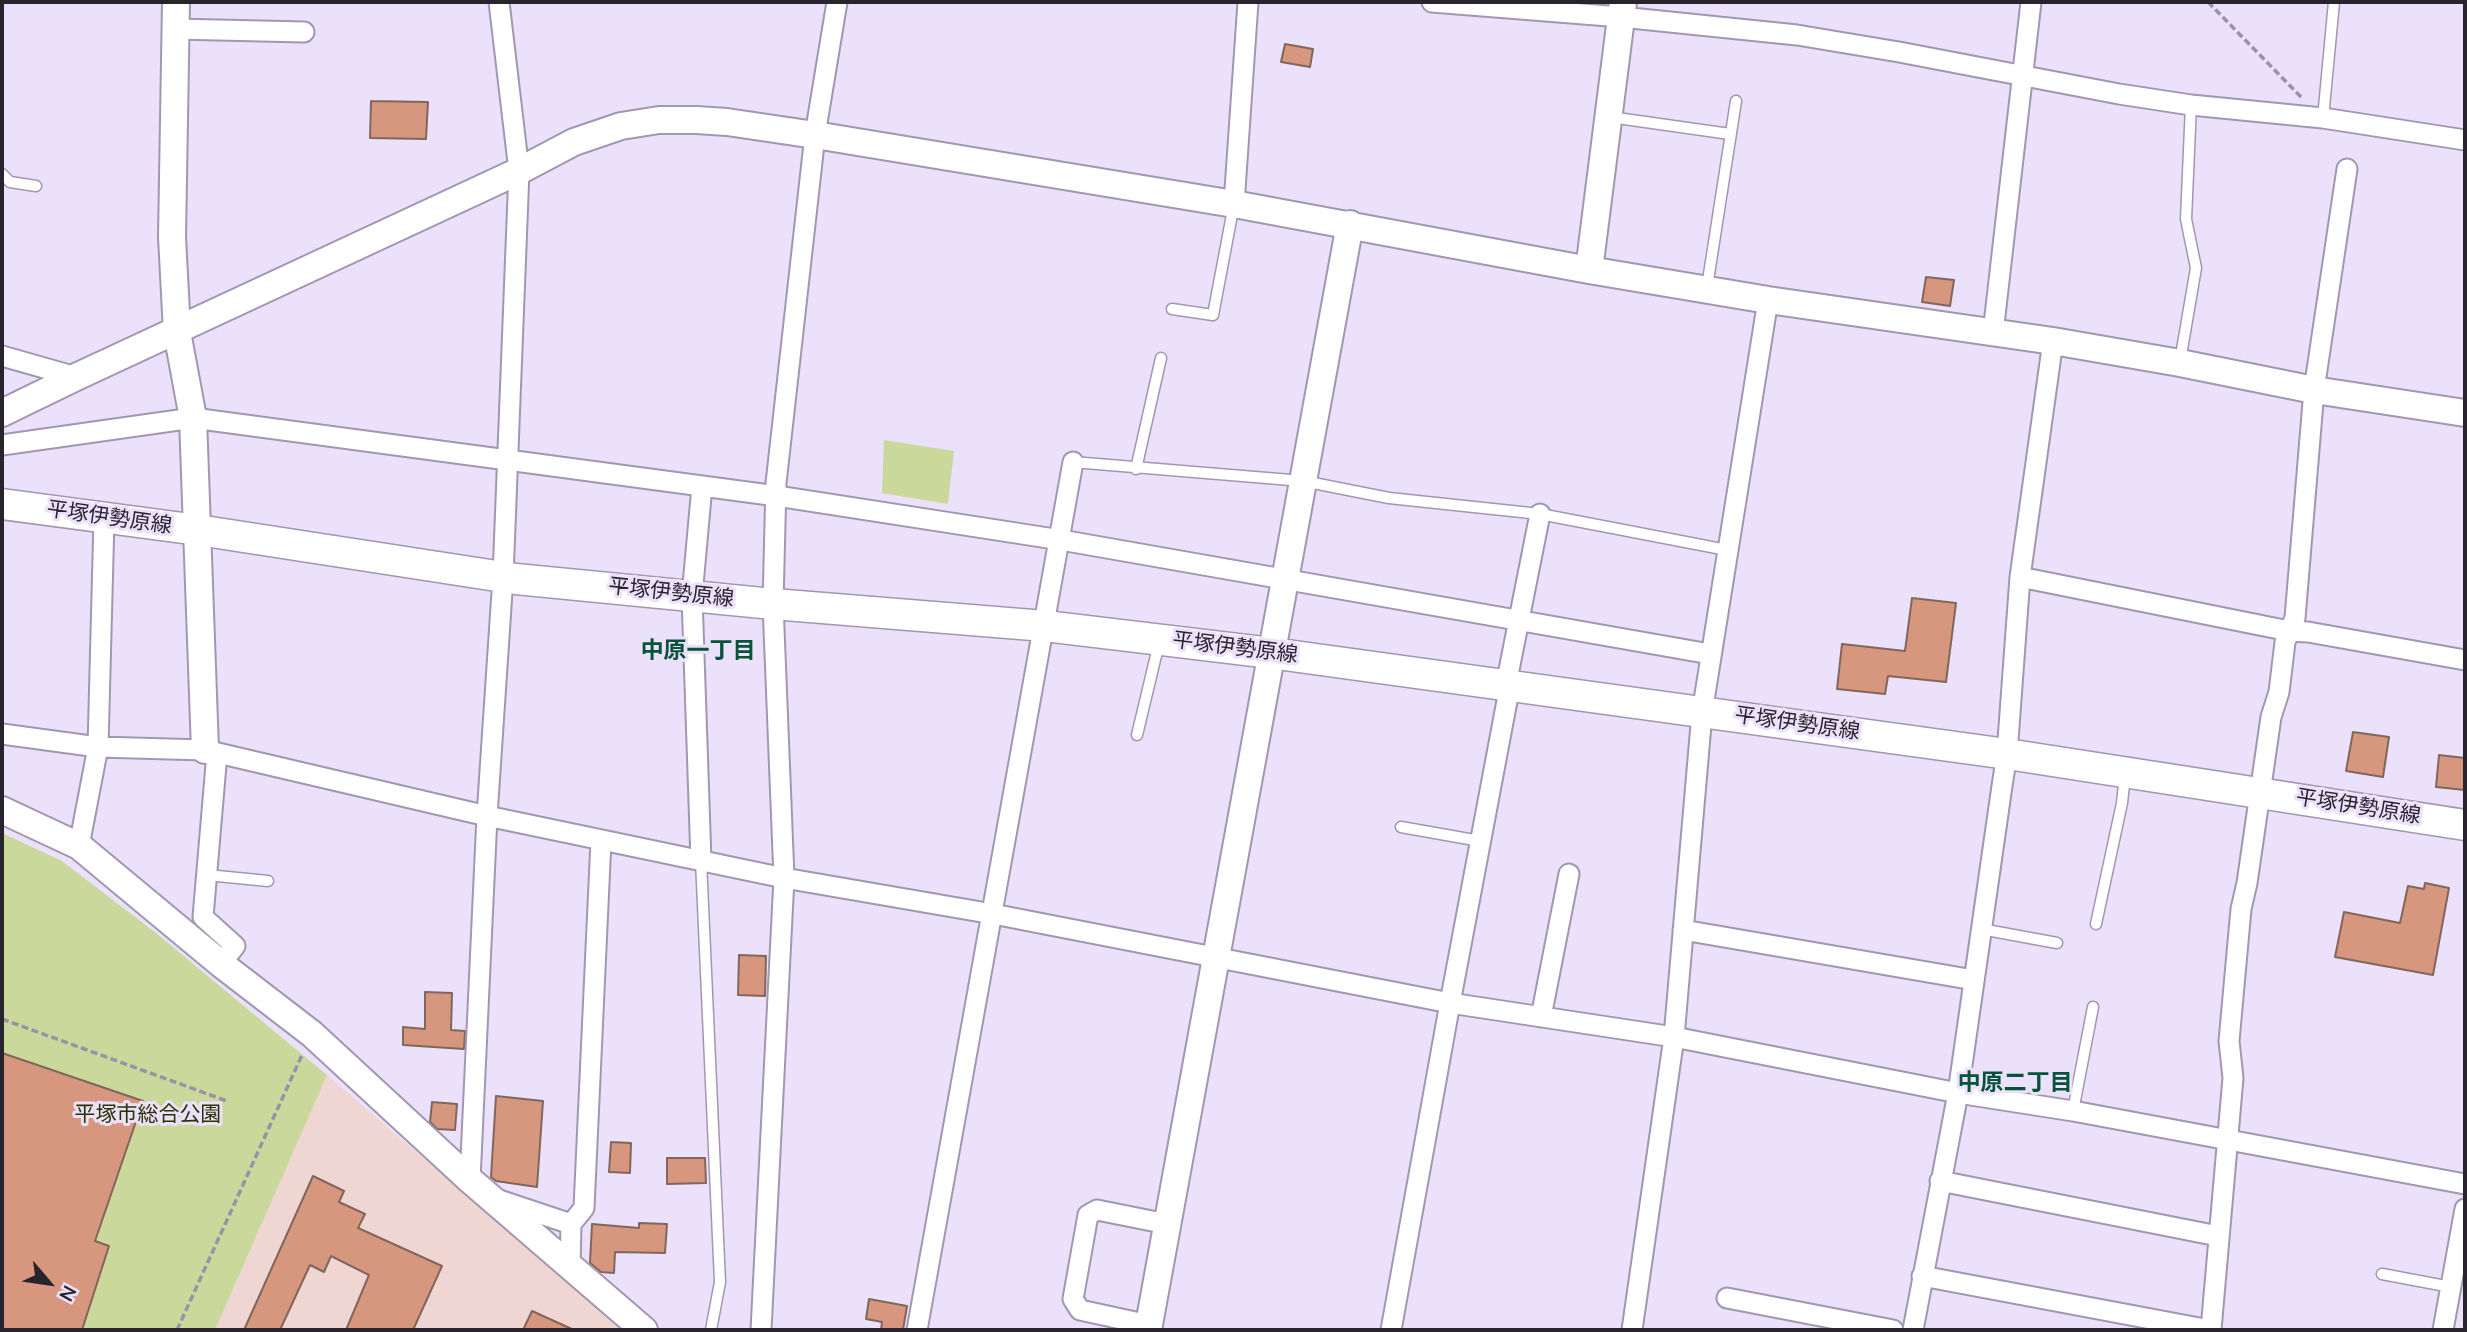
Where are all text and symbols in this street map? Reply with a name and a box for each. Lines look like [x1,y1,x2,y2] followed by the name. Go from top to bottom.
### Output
[45,498,173,540] street label: 平塚伊勢原線
[607,575,735,613] street label: 平塚伊勢原線
[1171,629,1299,669] street label: 平塚伊勢原線
[641,638,755,666] district label: 中原一丁目
[1733,704,1861,746] street label: 平塚伊勢原線
[2294,786,2422,830] street label: 平塚伊勢原線
[1958,1070,2072,1098] district label: 中原二丁目
[75,1103,221,1129] park label: 平塚市総合公園
[14,1248,84,1318] north arrow
[53,1281,82,1306] text: N

